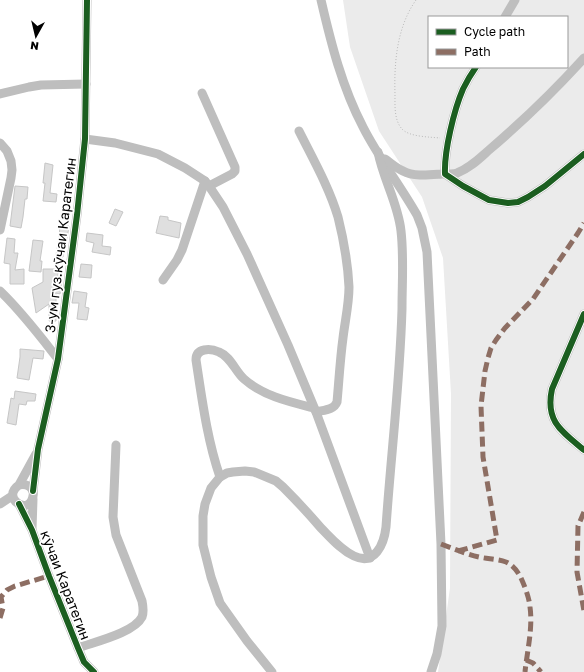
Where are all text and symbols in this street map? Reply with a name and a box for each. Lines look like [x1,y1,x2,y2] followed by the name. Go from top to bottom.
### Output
[16,16,56,56] north arrow
[428,16,568,68] legend
[464,24,525,39] text: Cycle path
[29,39,40,53] text: N
[464,44,491,59] text: Path
[41,156,79,334] street label: 3-ум гуз.кӯчаи Каратегин
[37,528,95,642] street label: кӯчаи Каратегин

